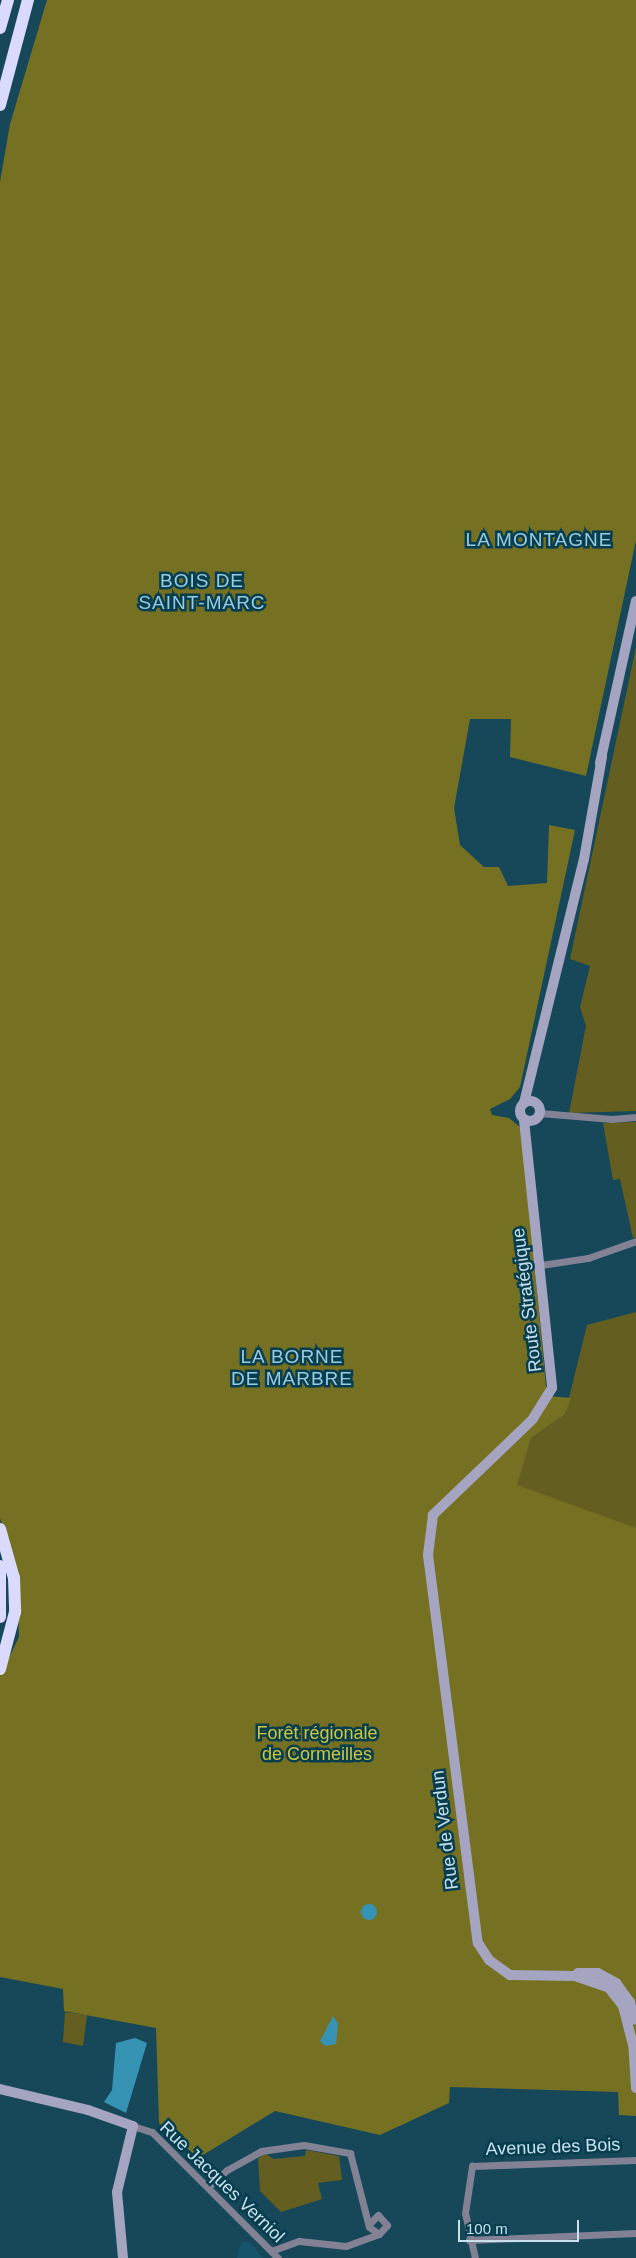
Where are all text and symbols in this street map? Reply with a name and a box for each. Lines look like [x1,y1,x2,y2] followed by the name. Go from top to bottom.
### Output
[464,529,614,551] district label: LA MONTAGNE
[137,570,267,614] district label: BOIS DE SAINT-MARC
[507,1227,547,1373] street label: Route Stratégique
[230,1346,354,1390] district label: LA BORNE DE MARBRE
[256,1723,378,1766] park label: Forêt régionale de Cormeilles
[427,1769,463,1891] street label: Rue de Verdun
[155,2117,289,2247] street label: Rue Jacques Verniol
[485,2134,621,2160] street label: Avenue des Bois
[461,2210,582,2242] scale bar
[466,2220,508,2237] text: 100 m

